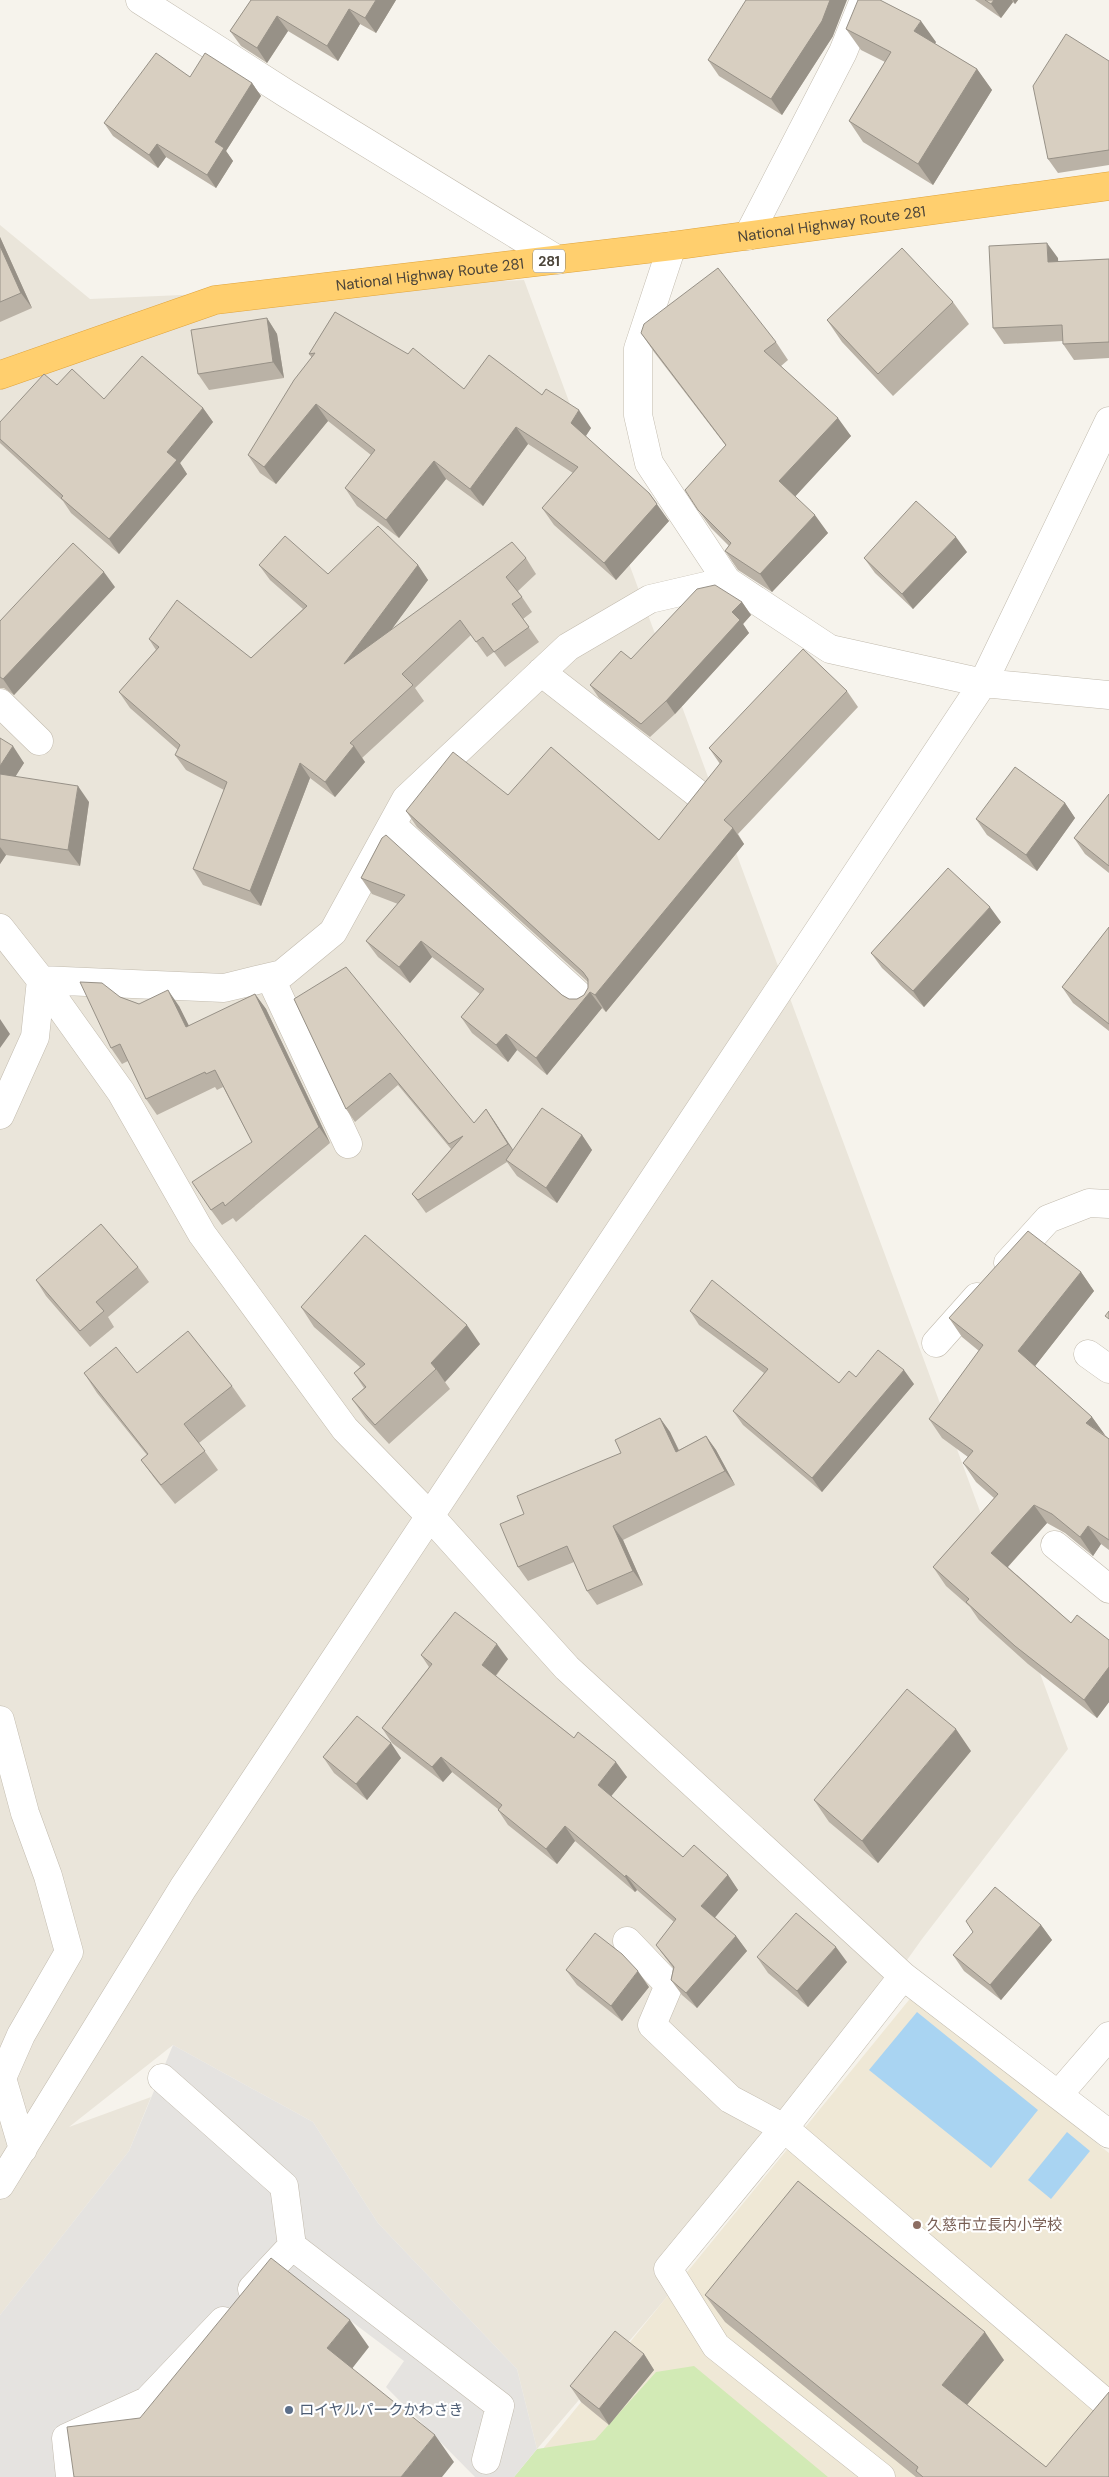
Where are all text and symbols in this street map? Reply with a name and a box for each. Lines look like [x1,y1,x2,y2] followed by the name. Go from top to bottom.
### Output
[736,201,927,247] street label: National Highway Route 281
[533,250,565,272] road number: 281
[335,254,525,296] street label: National Highway Route 281
[927,2215,1062,2235] place label: 久慈市立長内小学校
[911,2219,923,2231] marker: 久慈市立長内小学校
[299,2400,464,2420] place label: ロイヤルパークかわさき
[283,2404,295,2416] marker: ロイヤルパークかわさき

